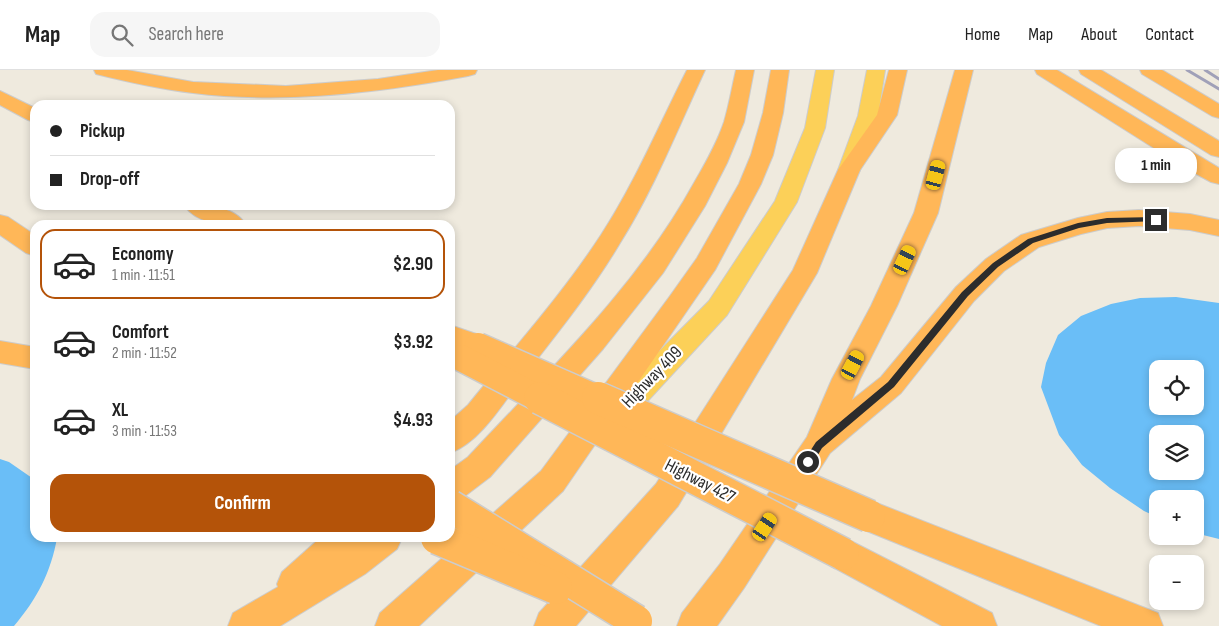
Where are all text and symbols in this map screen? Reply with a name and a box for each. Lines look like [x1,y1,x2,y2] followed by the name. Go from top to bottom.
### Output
[90,12,440,57] search box
[25,20,60,49] text: Map
[108,21,136,49] icon: search
[148,23,224,46] text: Search here
[965,24,1000,45] text: Home
[1028,24,1053,45] text: Map
[1081,24,1117,45] text: About
[1145,24,1194,45] text: Contact
[80,120,125,143] text: Pickup
[1115,148,1197,182] callout: 1 min
[1141,156,1171,175] text: 1 min
[924,159,947,191] car
[80,168,140,191] text: Drop-off
[1145,209,1167,231] route end
[52,242,97,287] icon: car
[112,243,174,266] text: Economy
[891,243,918,277] car
[393,253,433,276] text: $2.90
[112,266,175,285] text: 1 min · 11:51
[52,320,97,365] icon: car
[112,321,169,344] text: Comfort
[393,331,433,354] text: $3.92
[618,342,686,412] street label: Highway 409
[112,344,177,363] text: 2 min · 11:52
[839,348,866,382] car
[1149,360,1204,610] map controls
[1149,360,1204,415] button: locate
[52,398,97,443] icon: car
[112,399,128,422] text: XL
[393,409,433,432] text: $4.93
[112,422,177,441] text: 3 min · 11:53
[1149,425,1204,480] button: layers
[797,451,819,473] route start
[661,454,739,508] street label: Highway 427
[50,474,435,532] button: Confirm
[1149,490,1204,545] button: +
[750,510,779,544] car
[1149,555,1204,610] button: −

